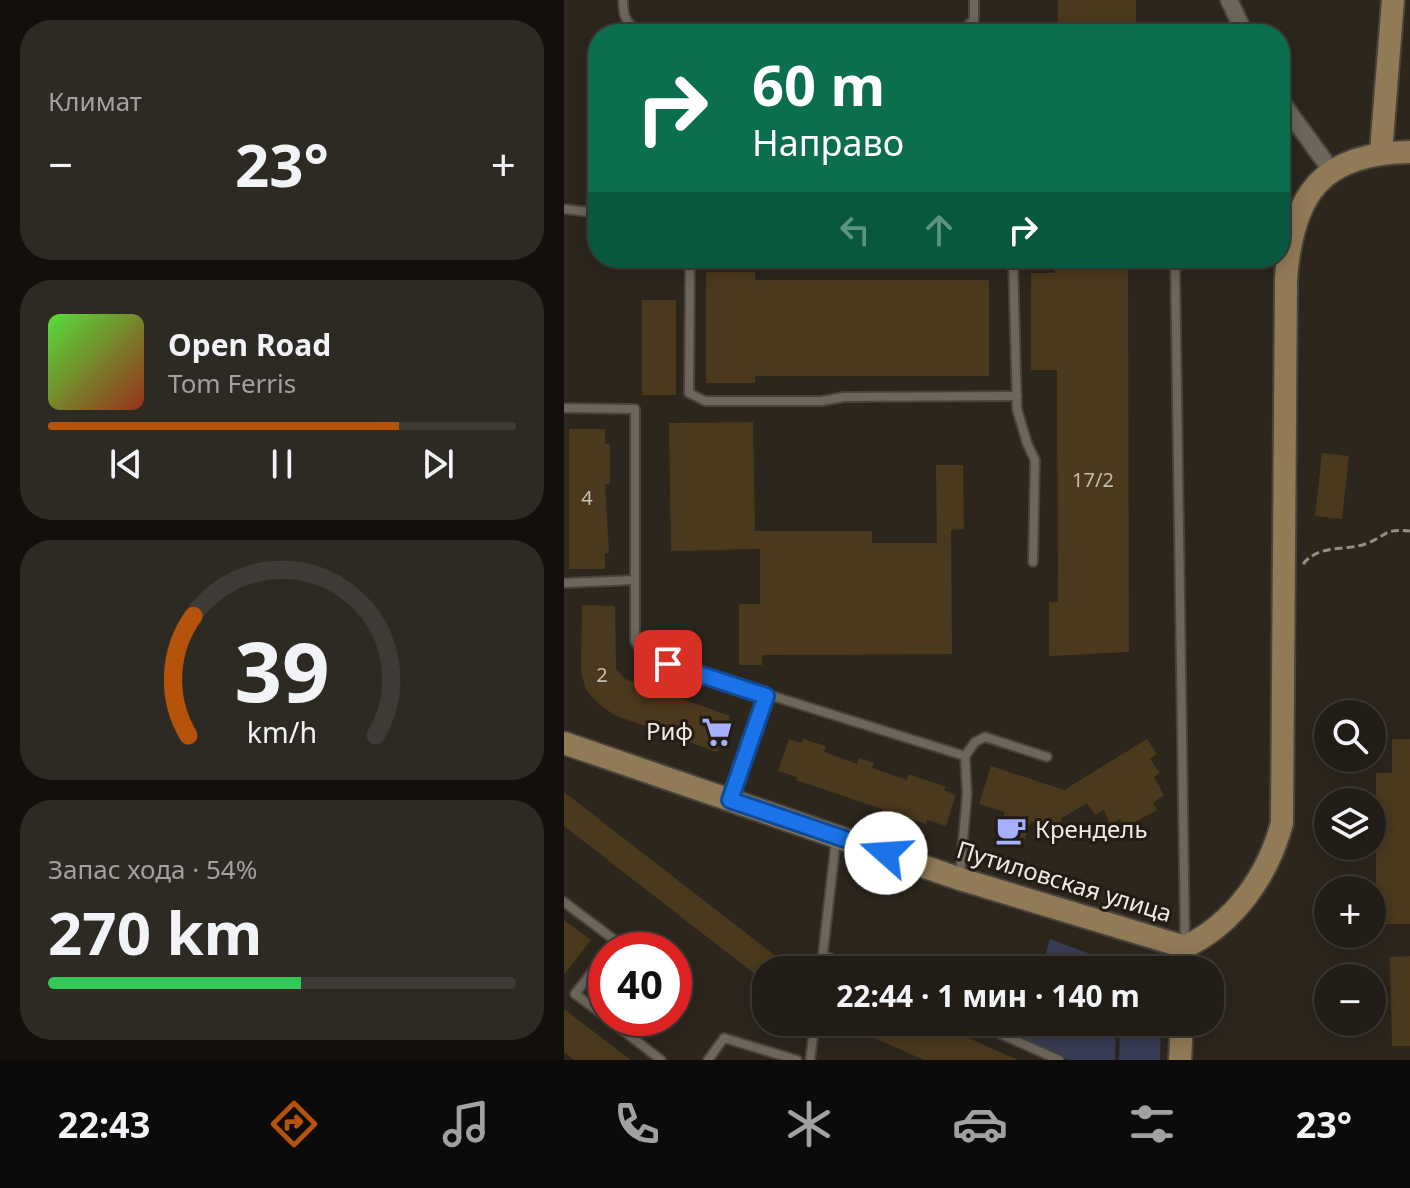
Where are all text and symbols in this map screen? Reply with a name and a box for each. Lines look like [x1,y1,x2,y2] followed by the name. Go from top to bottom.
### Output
[752,46,885,122] text: 60 m
[620,56,724,160] icon: right
[48,83,142,119] text: Климат
[752,118,904,167] text: Направо
[235,123,329,205] text: 23°
[48,134,73,194] text: −
[491,134,516,194] text: +
[833,208,877,252] icon: left
[917,208,961,252] icon: ahead
[1001,208,1045,252] icon: right
[168,324,331,365] text: Open Road
[168,365,296,401] text: Tom Ferris
[104,442,148,486] icon: previous
[260,442,304,486] icon: pause
[416,442,460,486] icon: next
[1072,466,1114,493] house number: 17/2
[581,484,593,511] house number: 4
[234,613,330,726] text: 39
[634,630,702,698] pin
[646,642,690,686] icon: arrive
[596,661,608,688] house number: 2
[1314,700,1386,1036] map controls
[1314,700,1386,772] button: search
[247,712,317,751] text: km/h
[646,714,693,747] place label: Риф
[700,715,734,749] supermarket icon: Риф
[1314,788,1386,860] button: layers
[844,811,928,895] position arrow
[1035,812,1148,845] place label: Крендель
[994,813,1028,847] cafe icon: Крендель
[953,832,1176,929] street label: Путиловская улица
[48,851,257,887] text: Запас хода · 54%
[1314,876,1386,948] button: +
[48,891,262,973] text: 270 km
[588,932,692,1036] speed limit sign: 40
[1314,964,1386,1036] button: −
[836,975,1140,1016] text: 22:44 · 1 мин · 140 m
[266,1096,322,1152] icon: directions
[438,1096,494,1152] icon: music
[609,1096,665,1152] icon: phone
[781,1096,837,1152] icon: climate
[952,1096,1008,1152] icon: car
[1124,1096,1180,1152] icon: filters
[58,1100,150,1149] text: 22:43
[1296,1100,1352,1149] text: 23°

